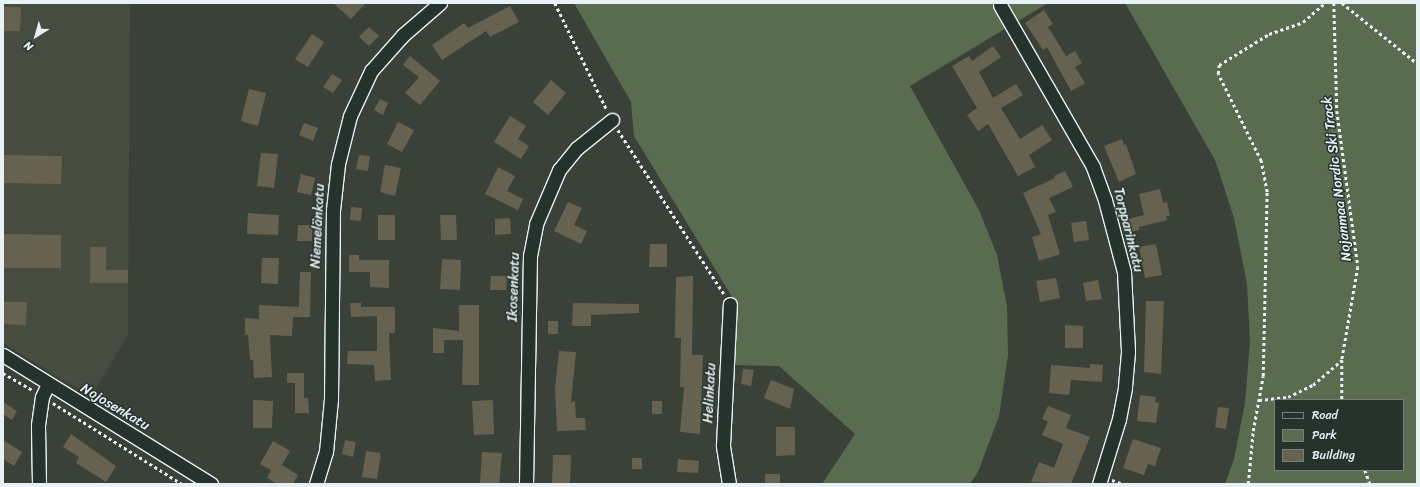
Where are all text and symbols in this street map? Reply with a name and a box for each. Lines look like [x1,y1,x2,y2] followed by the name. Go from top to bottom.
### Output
[16,16,56,56] north arrow
[20,36,37,56] text: N
[1319,95,1355,263] street label: Nojanmaa Nordic Ski Track
[307,183,329,269] street label: Niemelänkatu
[1109,186,1147,274] street label: Torpparinkatu
[504,252,524,322] street label: Ikosenkatu
[700,362,720,424] street label: Helinkatu
[78,380,152,434] street label: Nojosenkatu
[1274,399,1404,471] legend
[1312,404,1338,426] text: Road
[1312,424,1337,446] text: Park
[1312,444,1355,466] text: Building

